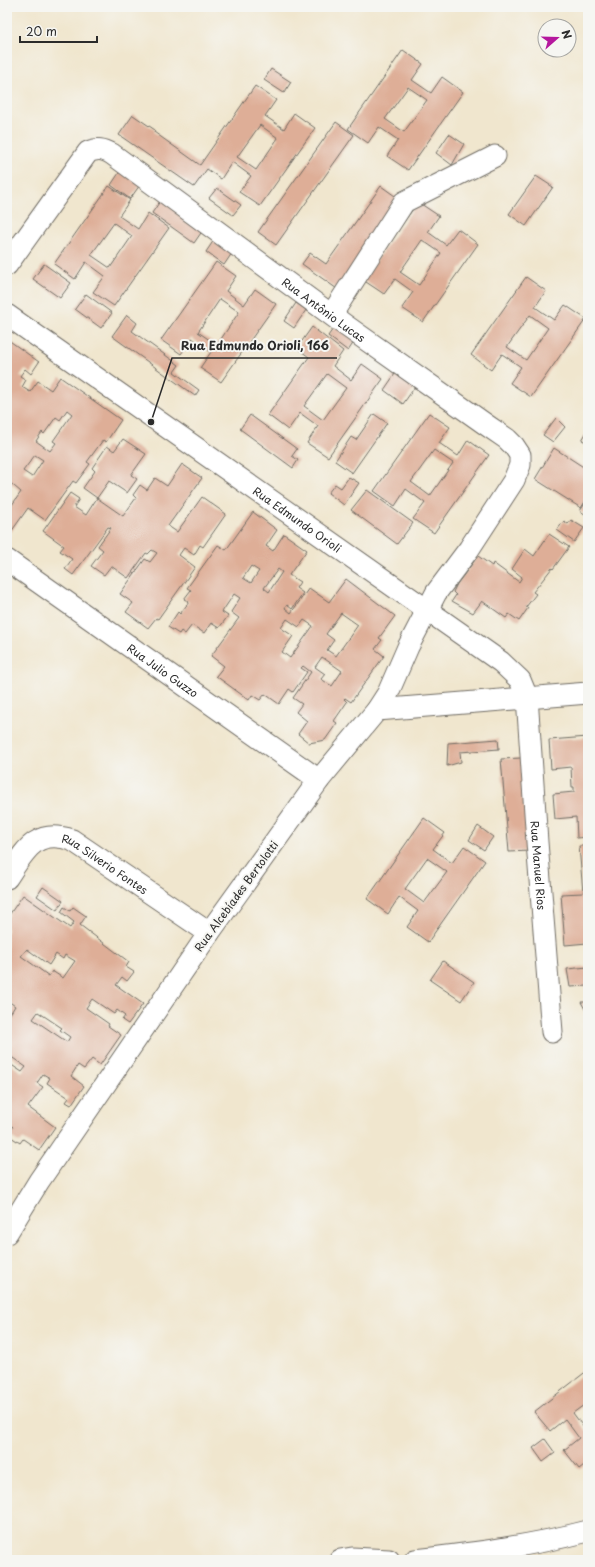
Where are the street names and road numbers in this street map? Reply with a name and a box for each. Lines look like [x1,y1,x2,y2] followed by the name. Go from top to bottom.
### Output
[279,273,369,346] street label: Rua Antônio Lucas
[250,482,345,556] street label: Rua Edmundo Orioli
[124,639,202,701] street label: Rua Julio Guzzo
[527,820,551,911] street label: Rua Manuel Rios
[60,829,152,898] street label: Rua Silverio Fontes
[190,837,282,955] street label: Rua Alcebíades Bertolotti

